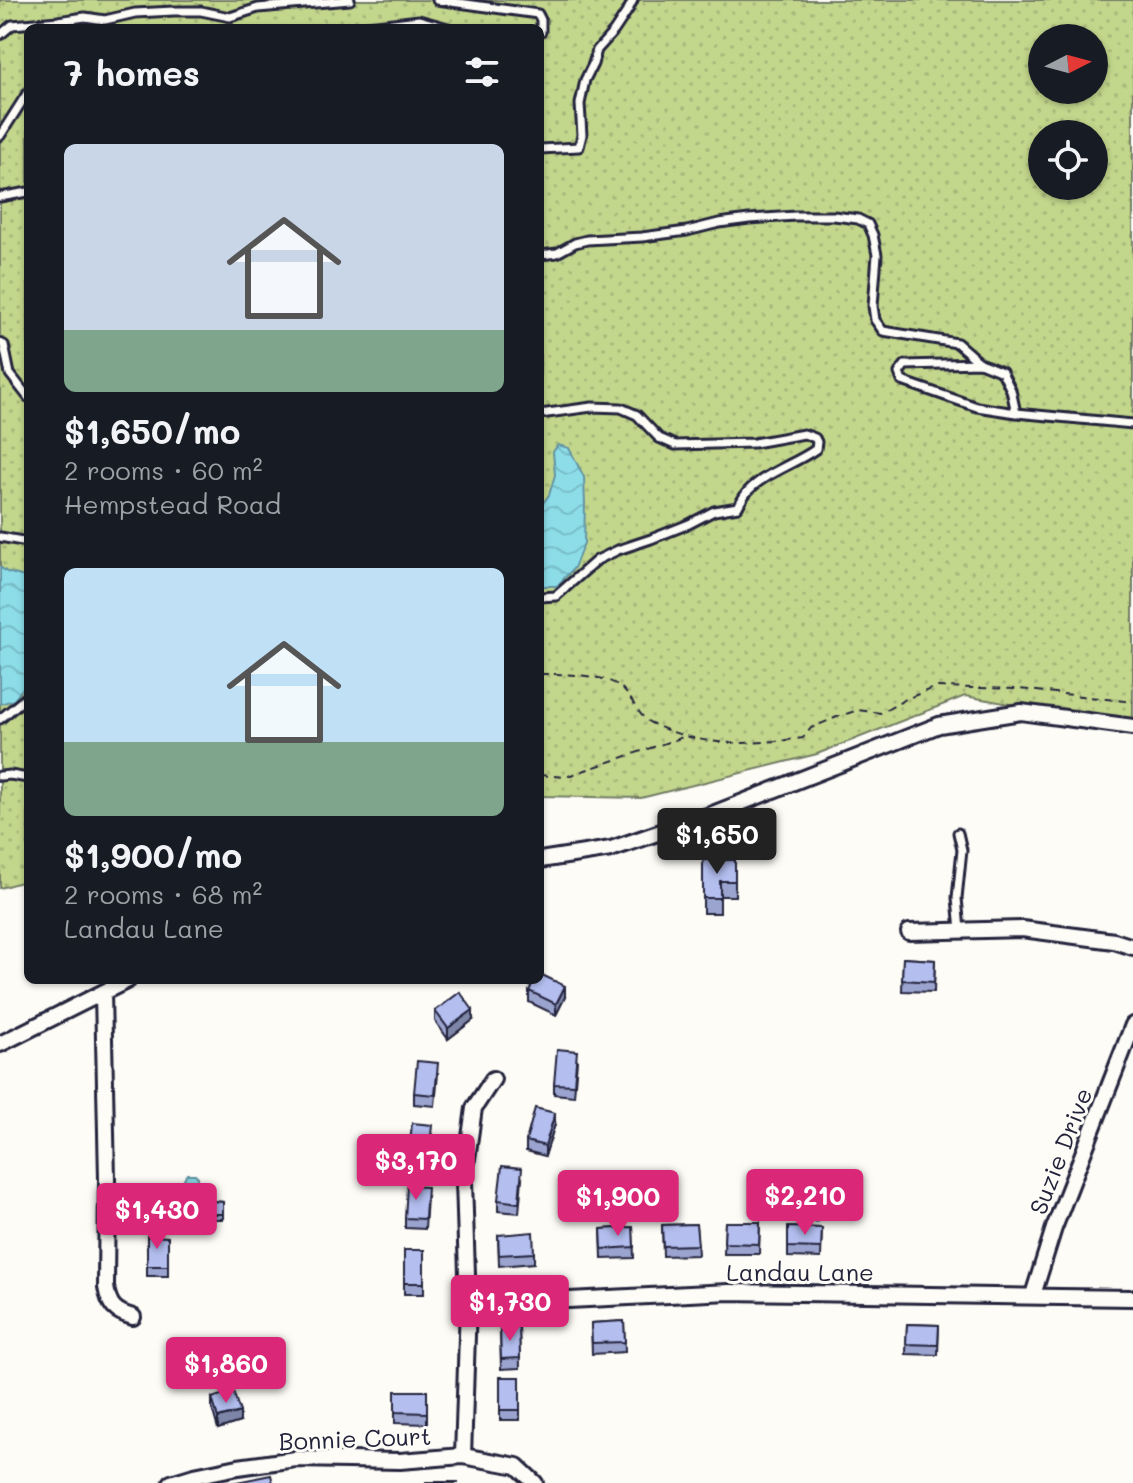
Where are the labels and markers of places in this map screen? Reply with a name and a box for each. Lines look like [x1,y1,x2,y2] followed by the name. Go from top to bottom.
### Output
[652,808,782,876] pin: $1,650
[351,1134,481,1202] pin: $3,170
[740,1169,870,1237] pin: $2,210
[553,1170,683,1238] pin: $1,900
[92,1183,222,1251] pin: $1,430
[445,1275,575,1343] pin: $1,730
[161,1337,291,1405] pin: $1,860

